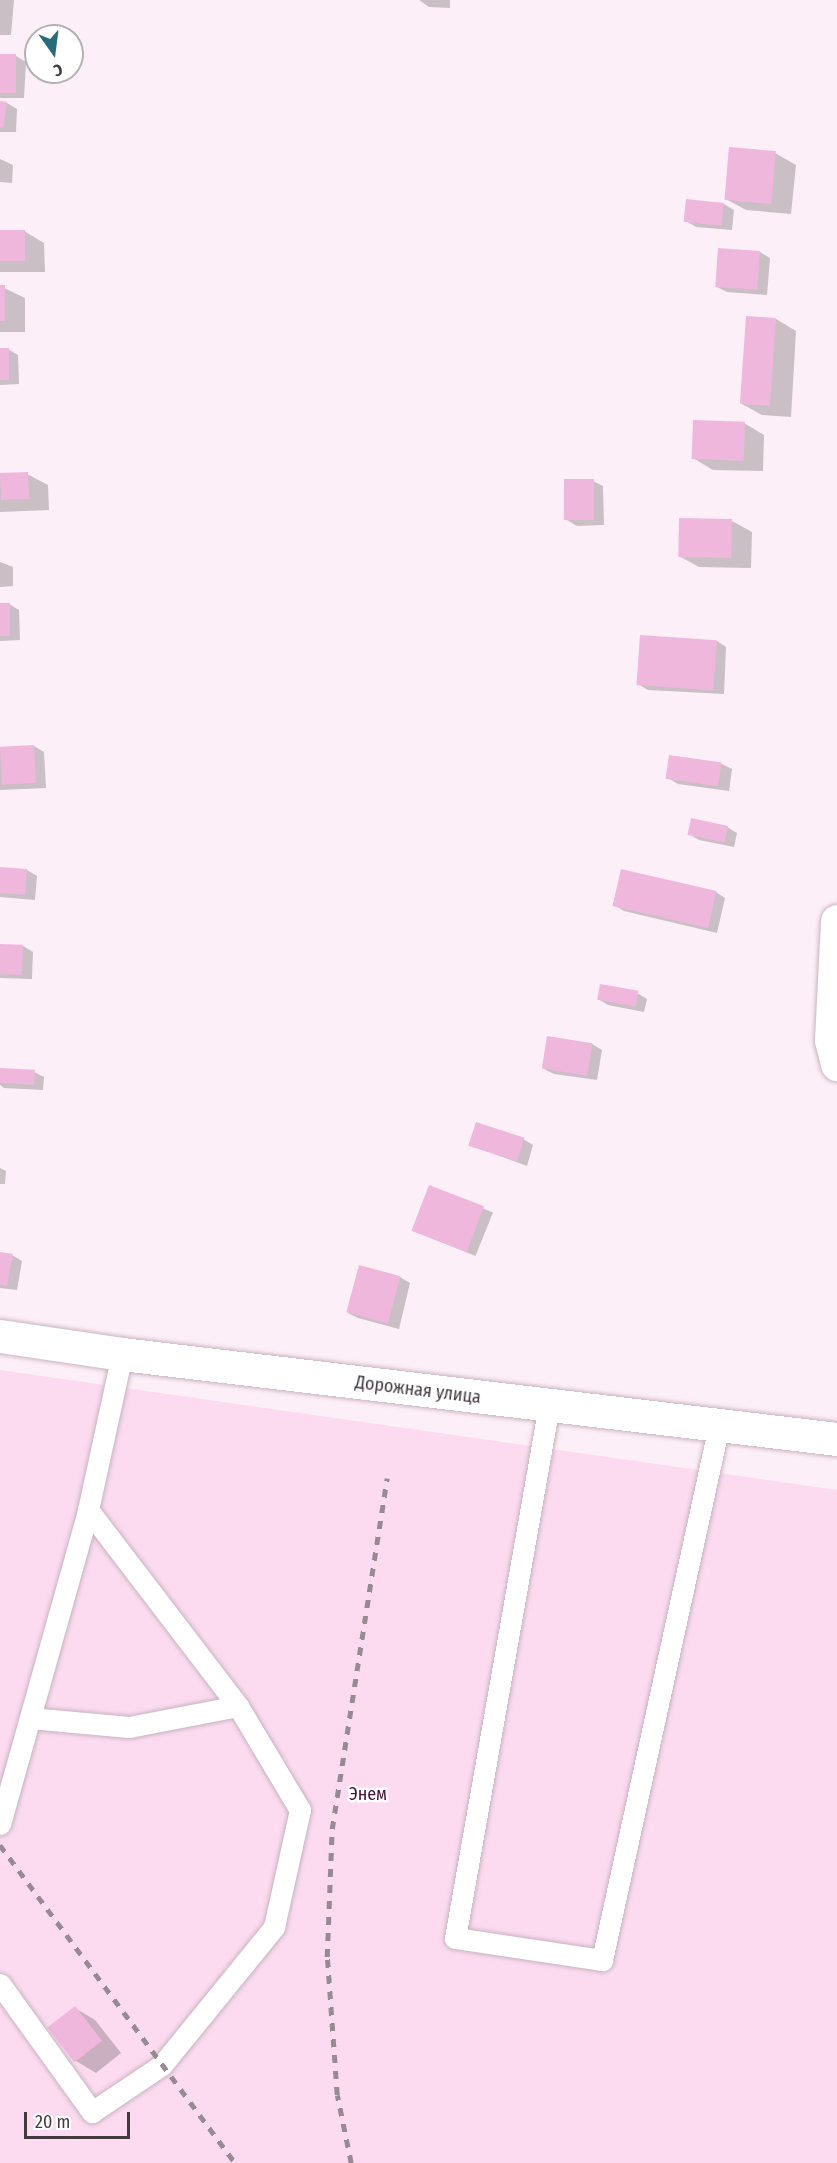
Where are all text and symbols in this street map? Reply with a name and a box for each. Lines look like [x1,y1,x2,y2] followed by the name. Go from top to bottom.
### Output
[24,24,84,84] north arrow
[52,60,64,80] text: С
[354,1372,482,1408] street label: Дорожная улица
[349,1783,387,1805] park label: Энем
[27,2100,134,2138] scale bar
[35,2111,70,2133] text: 20 m

